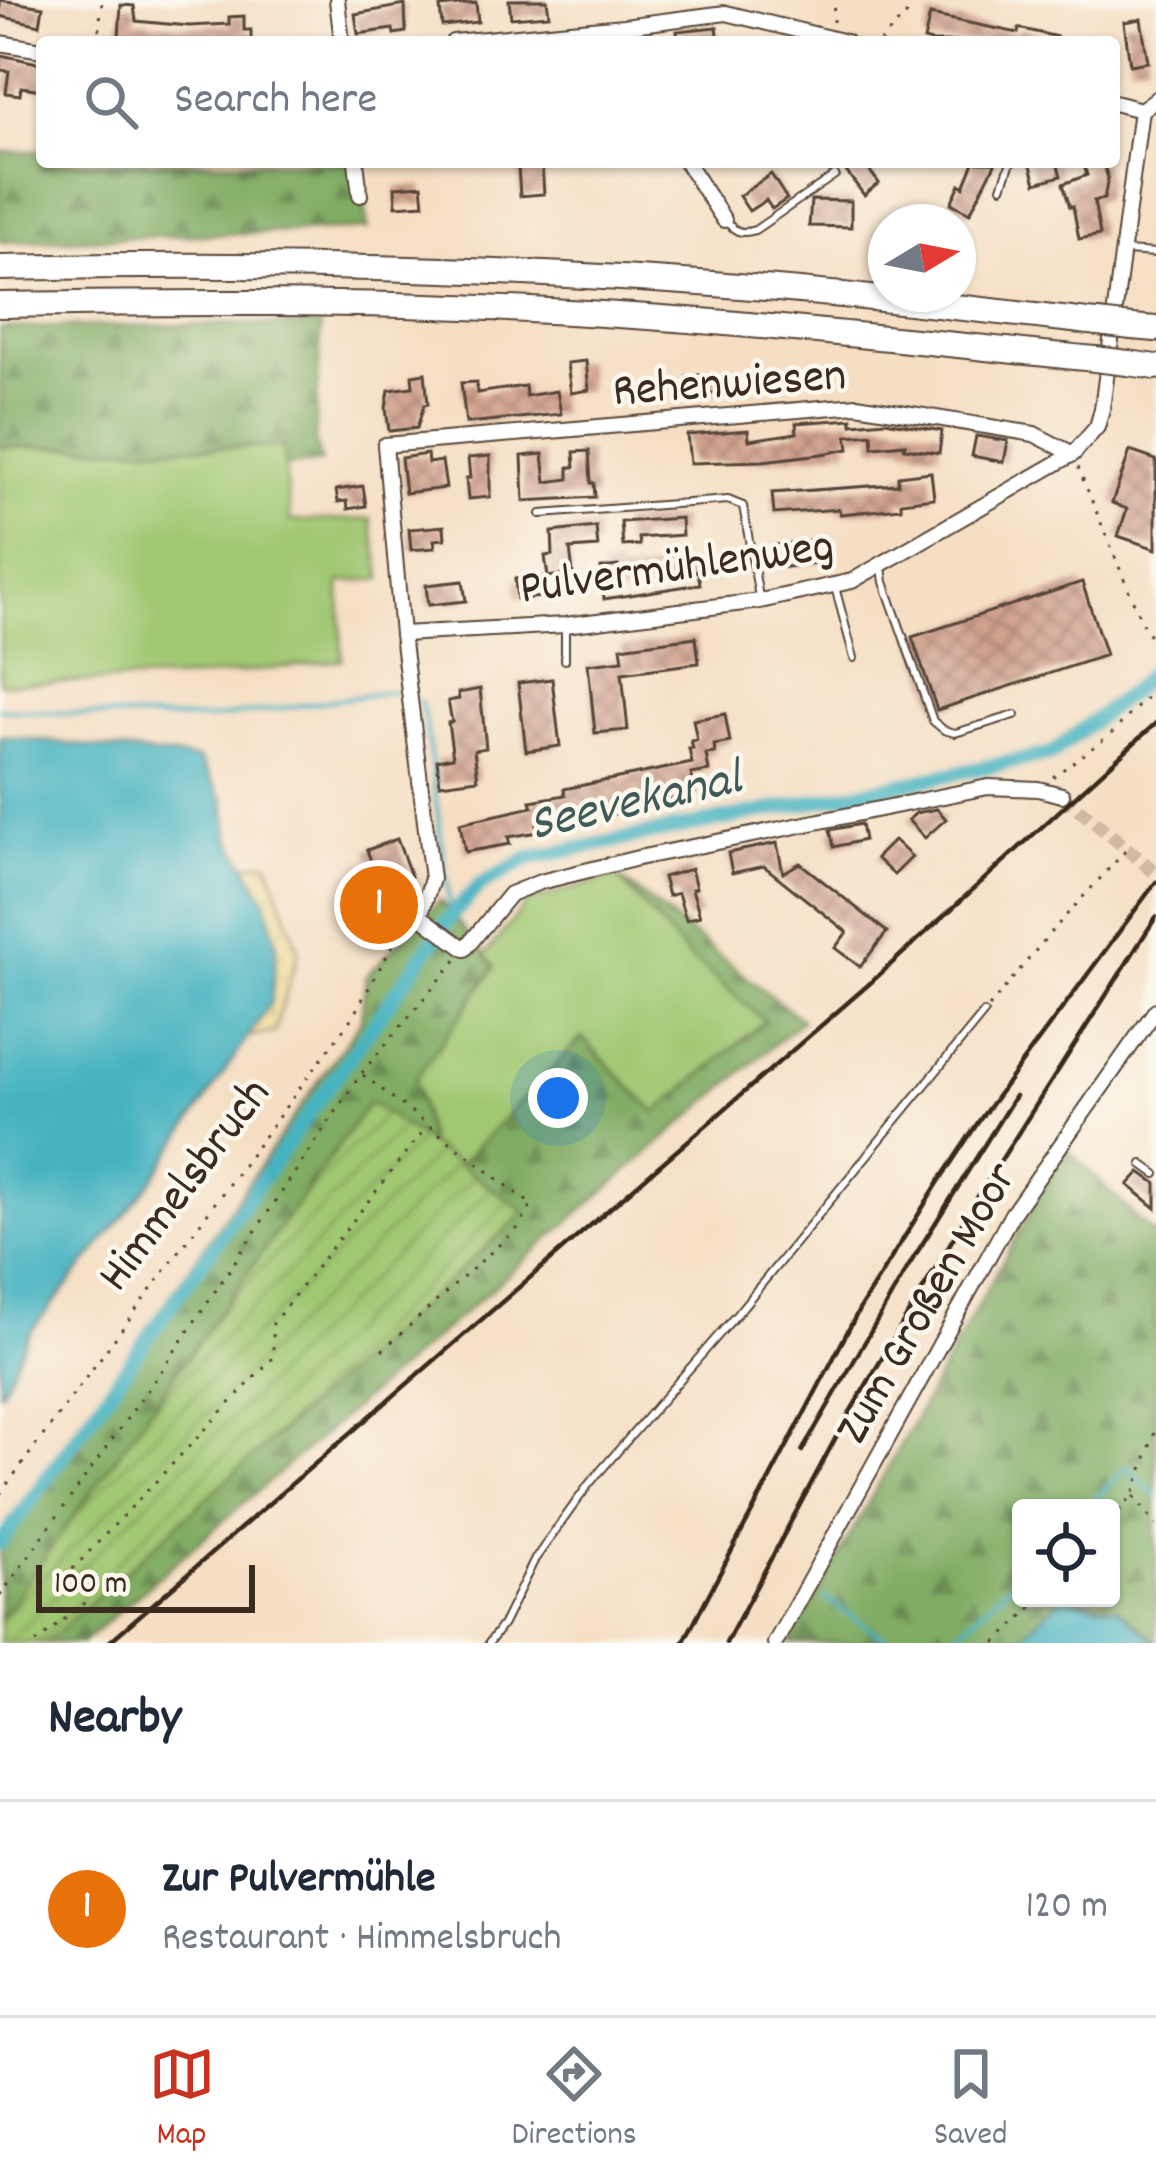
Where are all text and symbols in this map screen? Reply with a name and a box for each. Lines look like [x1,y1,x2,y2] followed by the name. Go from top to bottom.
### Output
[36,36,1120,168] search box
[78,69,144,135] icon: search
[174,70,377,134] text: Search here
[868,204,976,312] north arrow
[610,344,849,429] street label: Rehenwiesen
[516,514,838,627] street label: Pulvermühlenweg
[523,745,753,864] water label: Seevekanal
[340,860,418,950] pin: 1
[83,1065,291,1308] street label: Himmelsbruch
[528,1068,588,1128] your location
[821,1151,1038,1458] street label: Zum Großen Moor
[1012,1499,1120,1607] map controls
[1012,1499,1120,1607] button: locate
[36,1559,255,1612] scale bar
[54,1562,127,1609] text: 100 m
[48,1685,181,1757] text: Nearby
[162,1849,435,1913] text: Zur Pulvermühle
[83,1881,91,1936] text: 1
[1025,1881,1108,1936] text: 120 m
[162,1913,561,1968] text: Restaurant · Himmelsbruch
[149,2041,215,2160] tab: Map
[512,2041,637,2160] tab: Directions
[934,2041,1007,2160] tab: Saved

